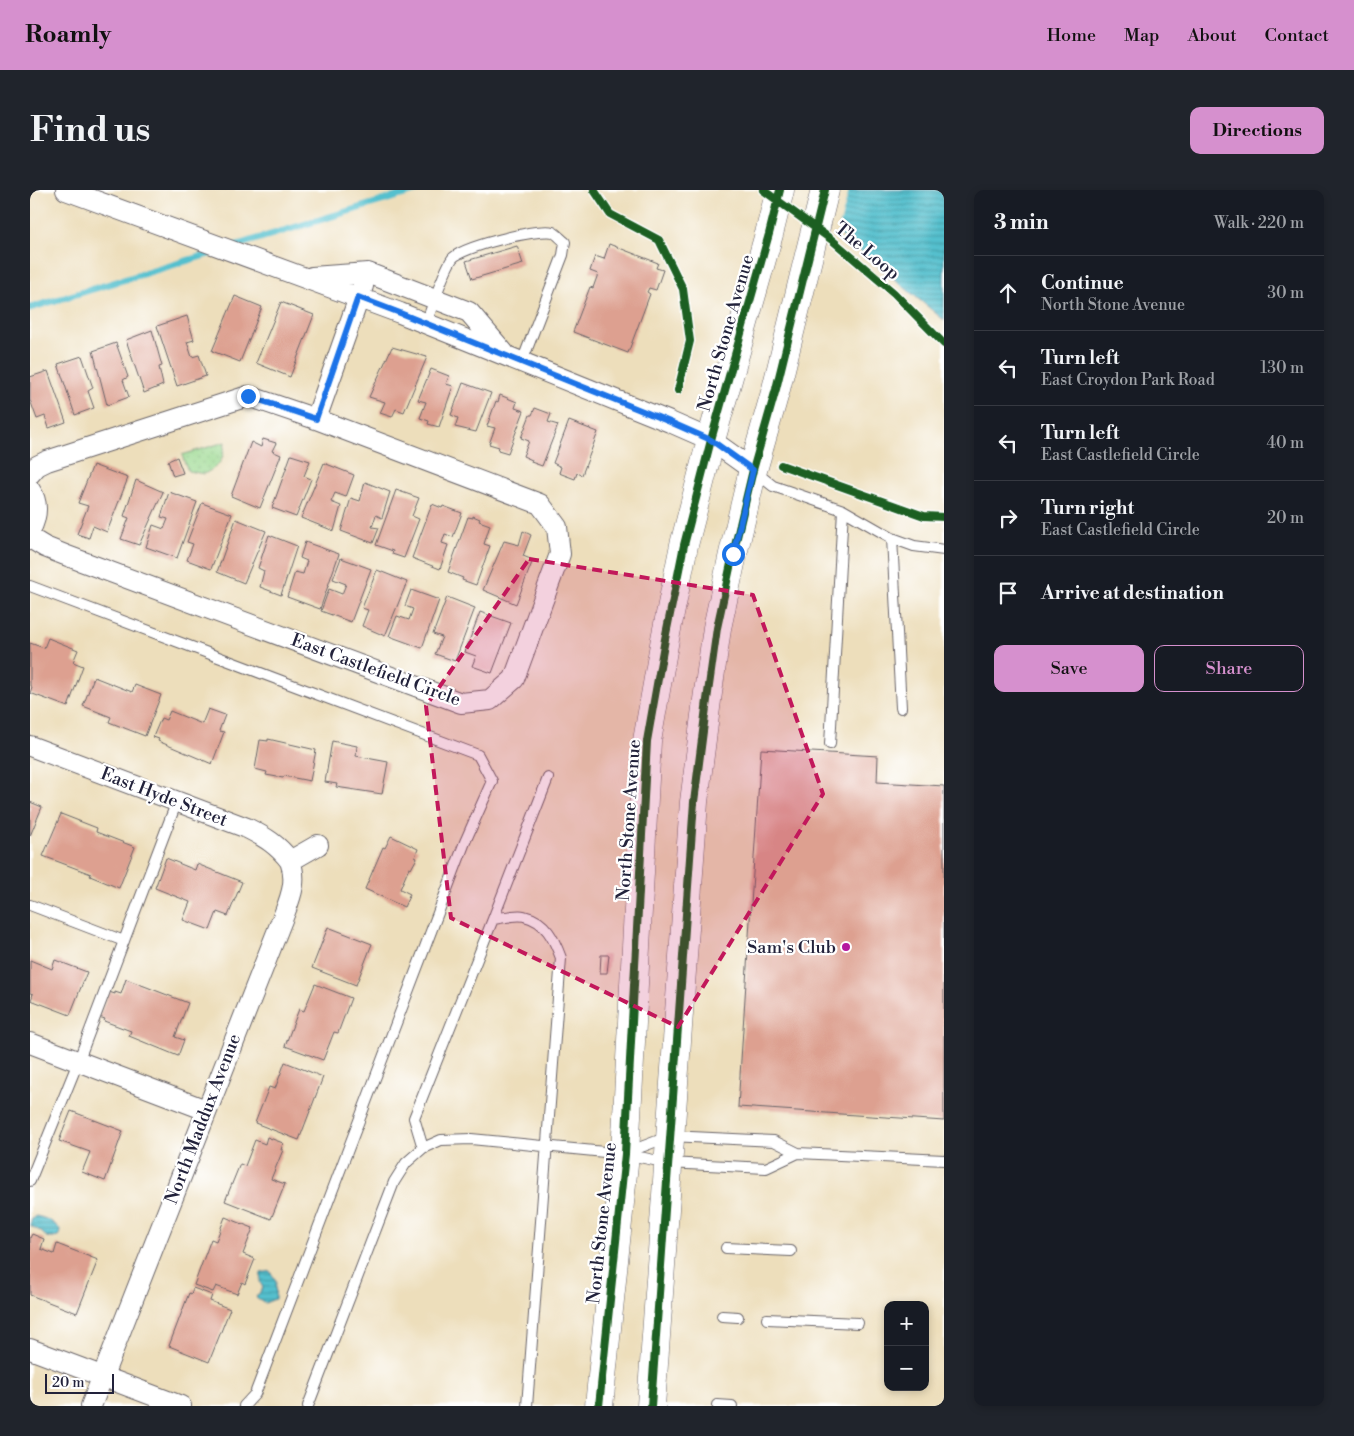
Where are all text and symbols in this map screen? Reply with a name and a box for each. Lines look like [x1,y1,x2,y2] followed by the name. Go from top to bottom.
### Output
[25,20,111,50] text: Roamly
[1047,24,1096,47] text: Home
[1124,24,1160,47] text: Map
[1188,24,1237,47] text: About
[1265,24,1329,47] text: Contact
[1190,107,1324,154] button: Directions
[30,109,150,152] text: Find us
[994,210,1049,236] text: 3 min
[1214,213,1304,233] text: Walk · 220 m
[830,217,904,285] street label: The Loop
[693,252,759,414] street label: North Stone Avenue
[1041,271,1124,295] text: Continue
[994,279,1022,307] icon: ahead
[1267,283,1304,303] text: 30 m
[1041,295,1185,315] text: North Stone Avenue
[1041,346,1120,370] text: Turn left
[994,354,1022,382] icon: left
[1260,358,1304,378] text: 130 m
[1041,370,1215,390] text: East Croydon Park Road
[237,385,260,408] route end
[1041,421,1120,445] text: Turn left
[994,429,1022,457] icon: left
[1267,433,1304,453] text: 40 m
[1041,445,1200,465] text: East Castlefield Circle
[1041,496,1134,520] text: Turn right
[994,504,1022,532] icon: right
[1267,508,1304,528] text: 20 m
[1041,520,1200,540] text: East Castlefield Circle
[722,543,745,566] route start
[994,579,1022,607] icon: arrive
[1041,581,1224,605] text: Arrive at destination
[288,629,464,711] street label: East Castlefield Circle
[994,645,1144,692] button: Save
[1154,645,1304,692] button: Share
[612,738,646,902] street label: North Stone Avenue
[97,762,231,832] street label: East Hyde Street
[747,936,836,959] place label: Sam's Club
[840,941,852,953] marker: Sam's Club
[160,1031,246,1207] street label: North Maddux Avenue
[582,1141,622,1305] street label: North Stone Avenue
[884,1301,929,1391] map controls
[884,1301,929,1346] button: +
[884,1346,929,1391] button: −
[45,1371,114,1394] scale bar
[52,1374,84,1392] text: 20 m

